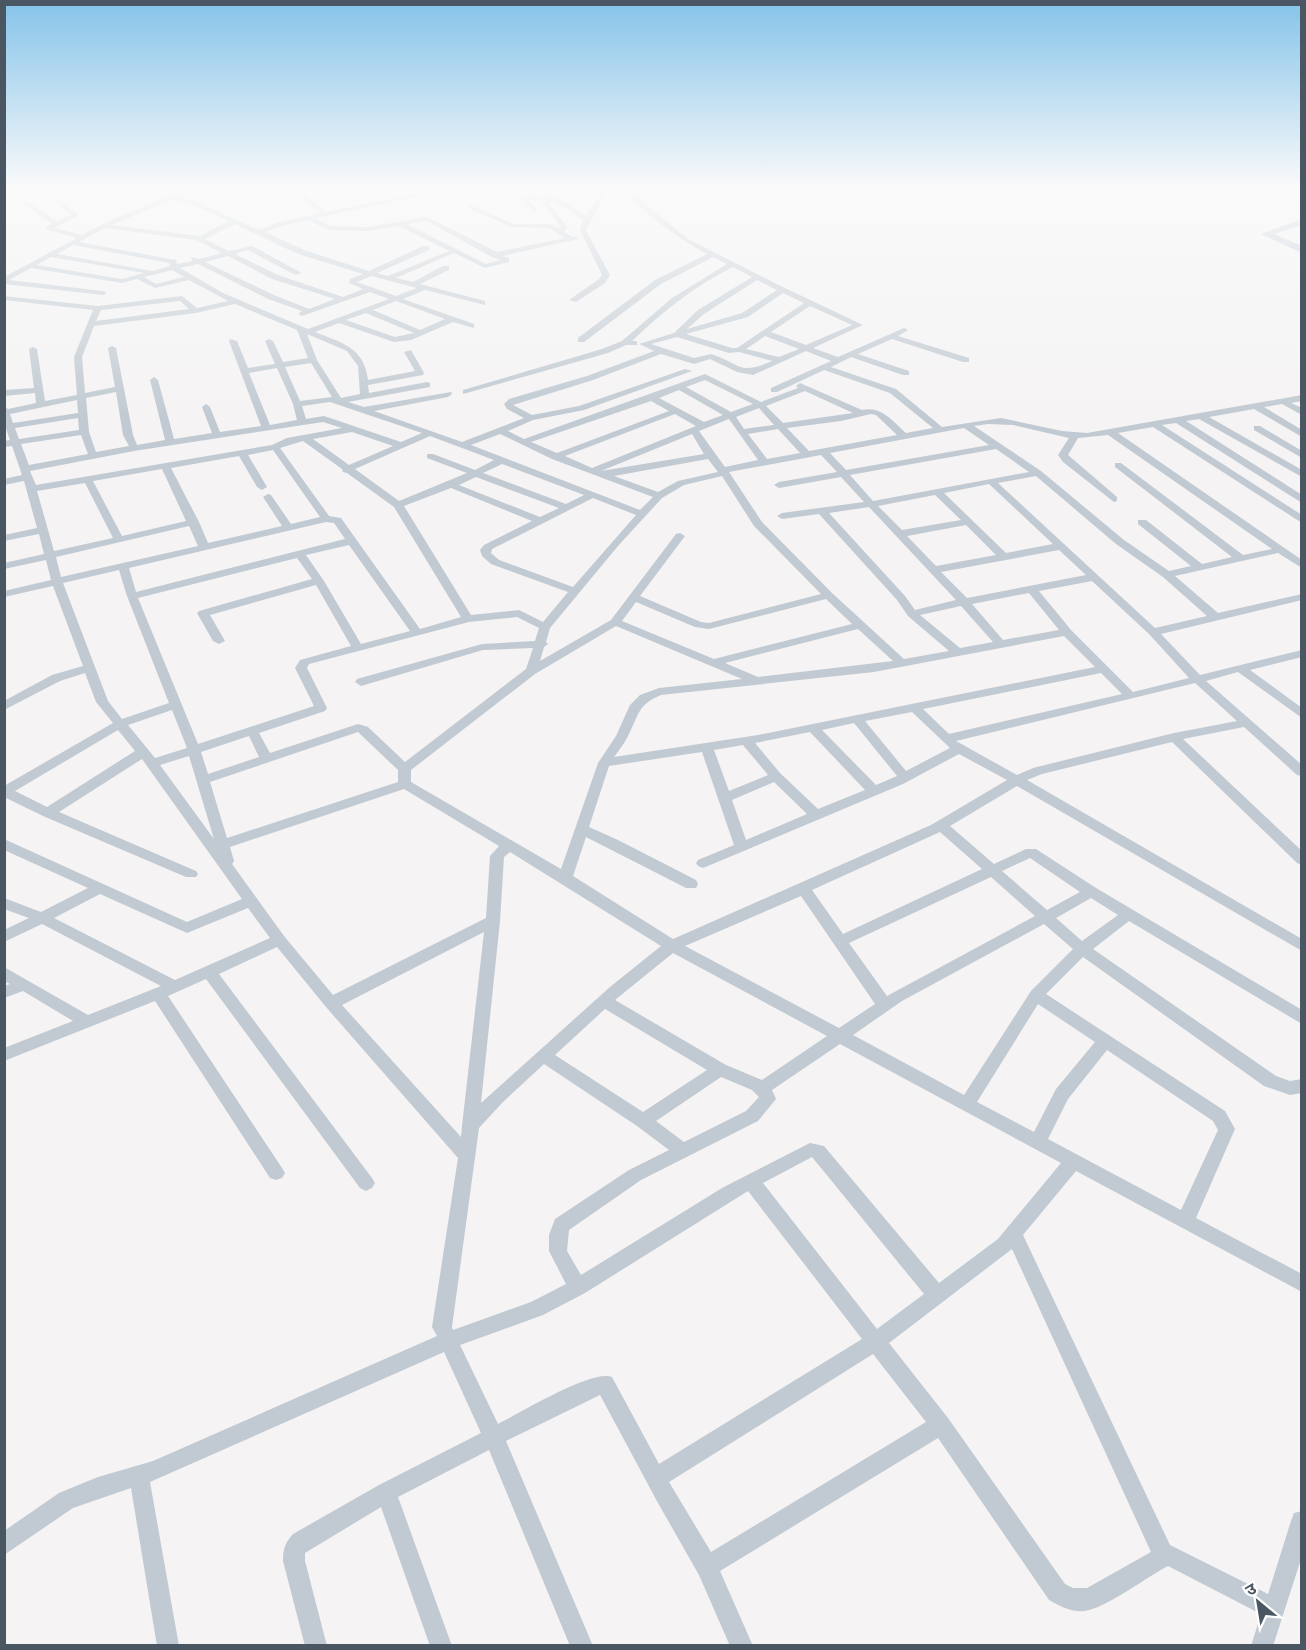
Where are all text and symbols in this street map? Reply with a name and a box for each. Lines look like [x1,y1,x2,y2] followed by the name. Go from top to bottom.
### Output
[1228,1572,1288,1632] north arrow
[1241,1578,1260,1600] text: उ

